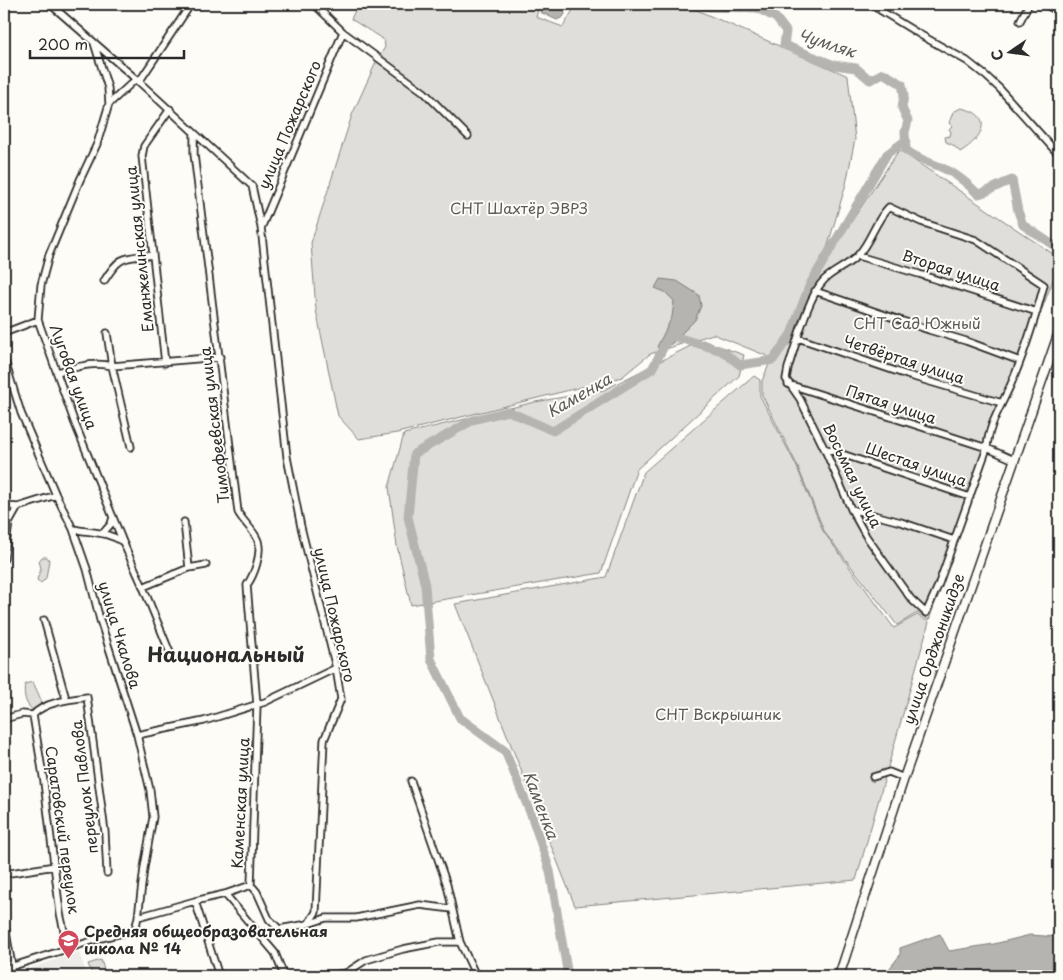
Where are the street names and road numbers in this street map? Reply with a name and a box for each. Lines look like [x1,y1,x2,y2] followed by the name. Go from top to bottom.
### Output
[251,57,326,192] street label: улица Пожарского
[118,164,159,333] street label: Еманжелинская улица
[899,243,1004,296] street label: Вторая улица
[45,321,104,433] street label: Луговая улица
[841,328,968,389] street label: Четвёртая улица
[192,345,235,505] street label: Тимофеевская улица
[843,378,940,429] street label: Пятая улица
[818,419,889,532] street label: Восьмая улица
[863,435,971,492] street label: Шестая улица
[309,545,362,684] street label: улица Пожарского
[896,570,969,727] street label: улица Орджоникидзе
[93,578,148,692] street label: улица Чкалова
[64,719,103,855] street label: переулок Павлова
[225,736,254,869] street label: Каменская улица
[40,744,87,915] street label: Саратовский переулок

